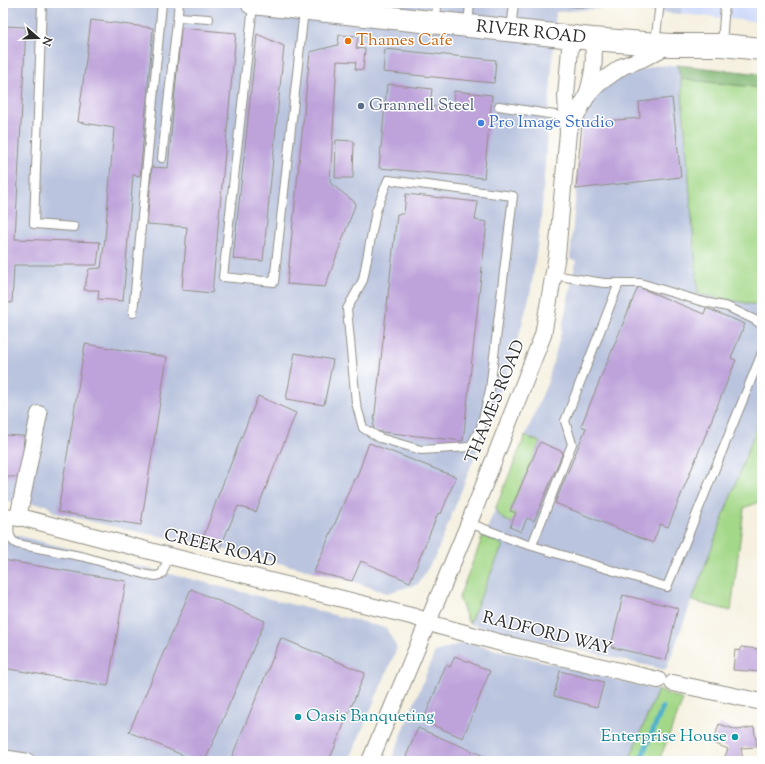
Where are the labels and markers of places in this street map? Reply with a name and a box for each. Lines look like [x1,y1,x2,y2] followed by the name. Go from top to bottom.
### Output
[356,29,453,53] place label: Thames Cafe
[343,36,353,46] marker: Thames Cafe
[369,94,475,118] place label: Grannell Steel
[356,101,366,111] marker: Grannell Steel
[489,111,614,135] place label: Pro Image Studio
[476,118,486,128] marker: Pro Image Studio
[306,705,434,729] place label: Oasis Banqueting
[293,712,303,722] marker: Oasis Banqueting
[601,725,727,749] place label: Enterprise House
[730,732,740,742] marker: Enterprise House

